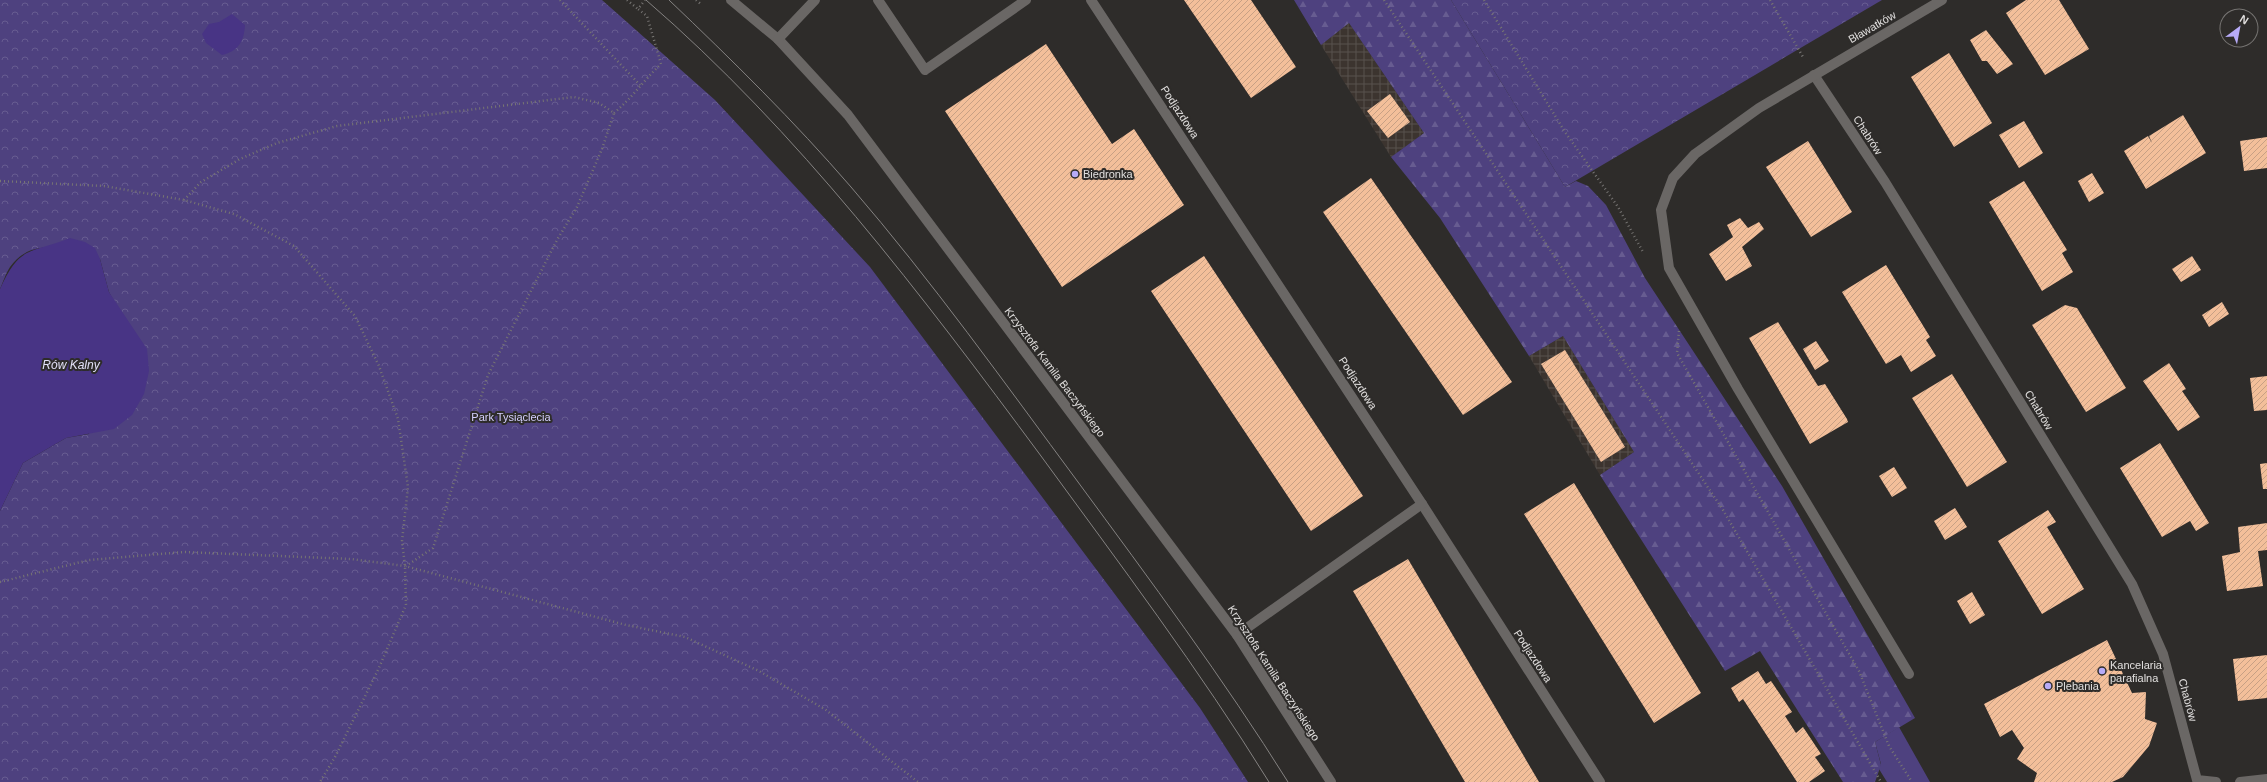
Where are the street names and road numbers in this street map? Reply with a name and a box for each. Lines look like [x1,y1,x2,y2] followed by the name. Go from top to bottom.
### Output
[1846,9,1898,45] street label: Bławatków
[1159,84,1202,141] street label: Podjazdowa
[1851,113,1885,157] street label: Chabrów
[1002,305,1108,439] street label: Krzysztofa Kamila Baczyńskiego
[1337,355,1380,412] street label: Podjazdowa
[2023,388,2056,432] street label: Chabrów
[1226,603,1322,743] street label: Krzysztofa Kamila Baczyńskiego
[1512,628,1555,685] street label: Podjazdowa
[2177,677,2200,723] street label: Chabrów

